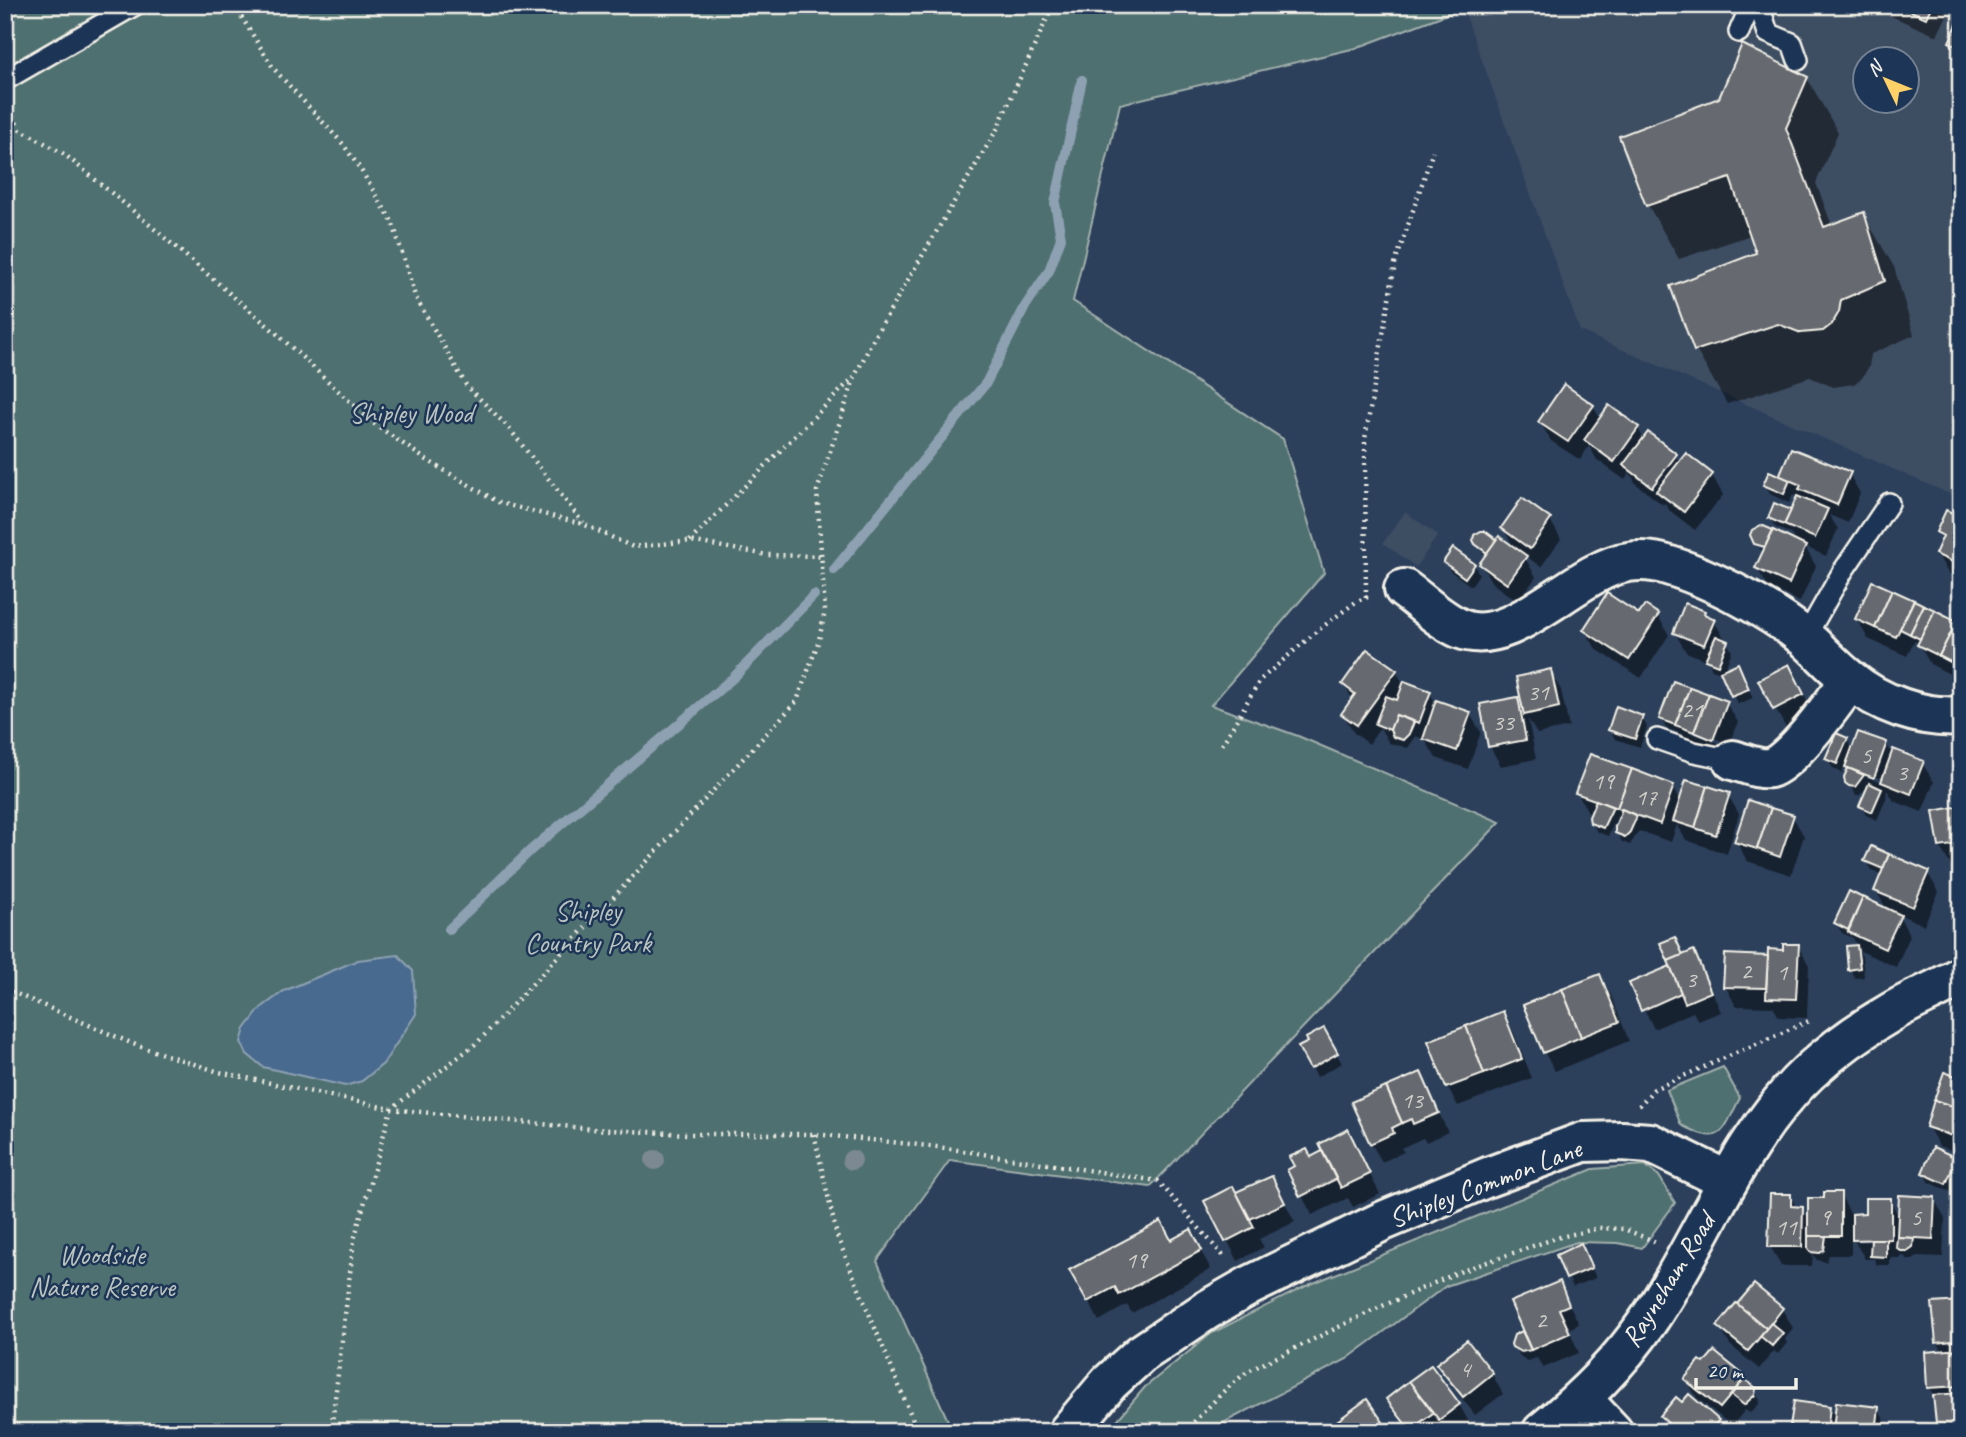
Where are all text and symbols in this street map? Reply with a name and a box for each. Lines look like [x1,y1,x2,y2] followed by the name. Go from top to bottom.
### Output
[1850,46,1920,116] north arrow
[1862,54,1889,82] text: N
[349,395,477,430] park label: Shipley Wood
[1527,677,1550,707] house number: 31
[1681,695,1704,725] house number: 21
[1492,707,1516,737] house number: 33
[1861,740,1873,770] house number: 5
[1897,757,1910,787] house number: 3
[1592,766,1616,796] house number: 19
[1635,782,1658,812] house number: 17
[525,893,653,960] park label: Shipley Country Park
[1741,956,1754,986] house number: 2
[1777,957,1789,987] house number: 1
[1686,964,1699,994] house number: 3
[1401,1085,1425,1115] house number: 13
[1384,1130,1588,1236] street label: Shipley Common Lane
[1820,1202,1833,1232] house number: 9
[1911,1202,1923,1232] house number: 5
[1613,1203,1725,1353] street label: Rayneham Road
[1775,1212,1798,1242] house number: 11
[29,1237,177,1304] park label: Woodside Nature Reserve
[1125,1245,1149,1275] house number: 19
[1536,1305,1549,1335] house number: 2
[1696,1346,1796,1390] scale bar
[1460,1354,1473,1384] house number: 4
[1707,1358,1745,1384] text: 20 m

